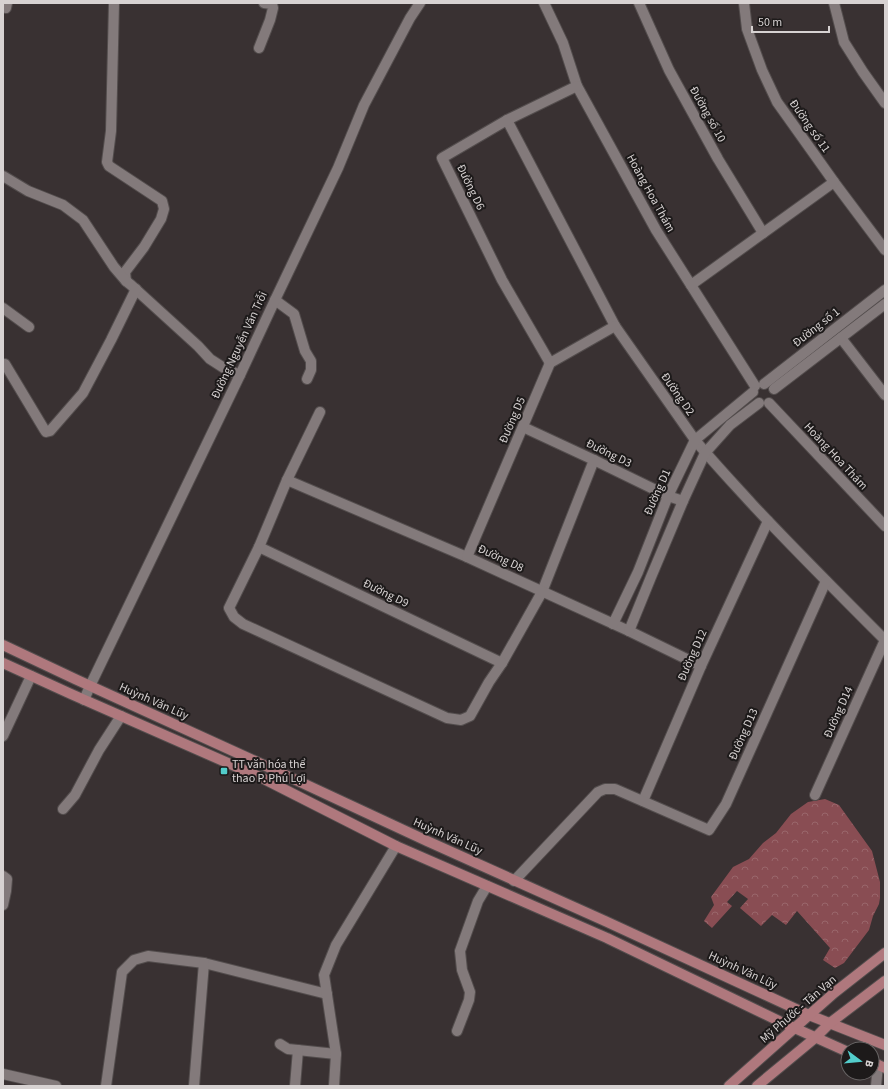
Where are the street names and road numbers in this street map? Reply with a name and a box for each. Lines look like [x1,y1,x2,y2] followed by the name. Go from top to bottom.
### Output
[685,83,730,145] street label: Đường số 10
[785,96,834,156] street label: Đường số 11
[622,151,679,235] street label: Hoàng Hoa Thám
[452,161,489,213] street label: Đường D6
[207,289,272,402] street label: Đường Nguyễn Văn Trỗi
[789,304,843,351] street label: Đường số 1
[657,369,699,419] street label: Đường D2
[495,394,530,446] street label: Đường D5
[800,419,871,494] street label: Hoàng Hoa Thám
[583,435,635,472] street label: Đường D3
[640,466,675,518] street label: Đường D1
[475,540,527,577] street label: Đường D8
[360,575,412,612] street label: Đường D9
[674,627,711,684] street label: Đường D12
[116,679,192,724] street label: Huỳnh Văn Lũy
[820,684,857,741] street label: Đường D14
[725,706,762,763] street label: Đường D13
[410,814,486,859] street label: Huỳnh Văn Lũy
[706,947,780,994] street label: Huỳnh Văn Lũy
[756,971,840,1047] street label: Mỹ Phước - Tân Vạn

